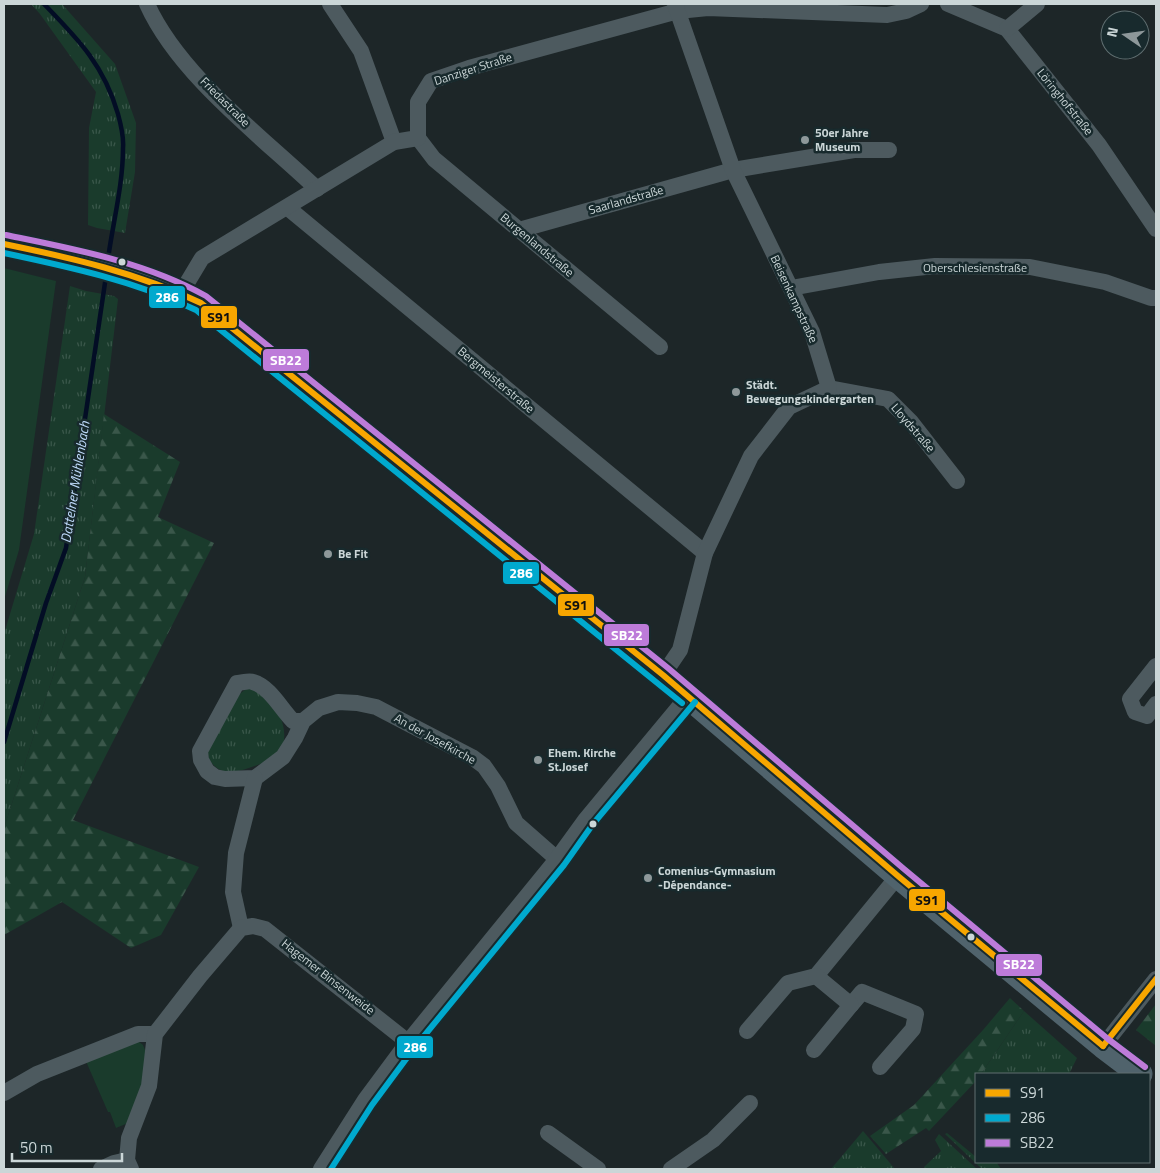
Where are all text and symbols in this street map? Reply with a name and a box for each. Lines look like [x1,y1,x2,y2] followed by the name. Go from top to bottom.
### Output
[1100,10,1150,60] north arrow
[1101,25,1123,39] text: N
[431,47,514,90] street label: Danziger Straße
[1032,64,1098,139] street label: Löringhofstraße
[196,72,255,131] street label: Friedastraße
[815,123,869,156] place label: 50er Jahre Museum
[799,134,811,146] marker: 50er Jahre Museum
[586,180,666,219] street label: Saarlandstraße
[496,208,578,281] street label: Burgenlandstraße
[766,252,823,346] street label: Beisenkampstraße
[117,257,127,267] unlabelled marker
[923,258,1027,277] street label: Oberschlesienstraße
[148,285,186,309] line badge: 286
[155,286,179,307] text: 286
[200,305,238,329] line badge: S91
[207,306,231,327] text: S91
[454,342,539,418] street label: Bergmeisterstraße
[262,348,310,372] line badge: SB22
[270,349,302,370] text: SB22
[746,375,874,408] place label: Städt. Bewegungskindergarten
[730,386,742,398] marker: Städt. Bewegungskindergarten
[887,399,940,456] street label: Lloydstraße
[55,419,95,544] water label: Dattelner Mühlenbach
[338,544,369,563] place label: Be Fit
[322,548,334,560] marker: Be Fit
[502,561,540,585] line badge: 286
[509,562,533,583] text: 286
[557,593,595,617] line badge: S91
[564,594,588,615] text: S91
[603,623,650,647] line badge: SB22
[611,624,643,645] text: SB22
[391,708,480,769] street label: An der Josefkirche
[548,743,616,776] place label: Ehem. Kirche St.Josef
[532,754,544,766] marker: Ehem. Kirche St.Josef
[588,819,598,829] unlabelled marker
[658,861,776,894] place label: Comenius-Gymnasium -Dépendance-
[642,872,654,884] marker: Comenius-Gymnasium -Dépendance-
[908,888,946,912] line badge: S91
[915,889,939,910] text: S91
[966,932,976,942] unlabelled marker
[278,934,379,1019] street label: Hagemer Binsenweide
[995,953,1043,977] line badge: SB22
[1003,953,1035,974] text: SB22
[396,1035,434,1059] line badge: 286
[403,1036,427,1057] text: 286
[975,1073,1150,1163] legend
[1020,1081,1045,1104] text: S91
[1020,1106,1045,1129] text: 286
[12,1130,122,1162] scale bar
[1020,1131,1054,1154] text: SB22
[20,1136,53,1159] text: 50 m

